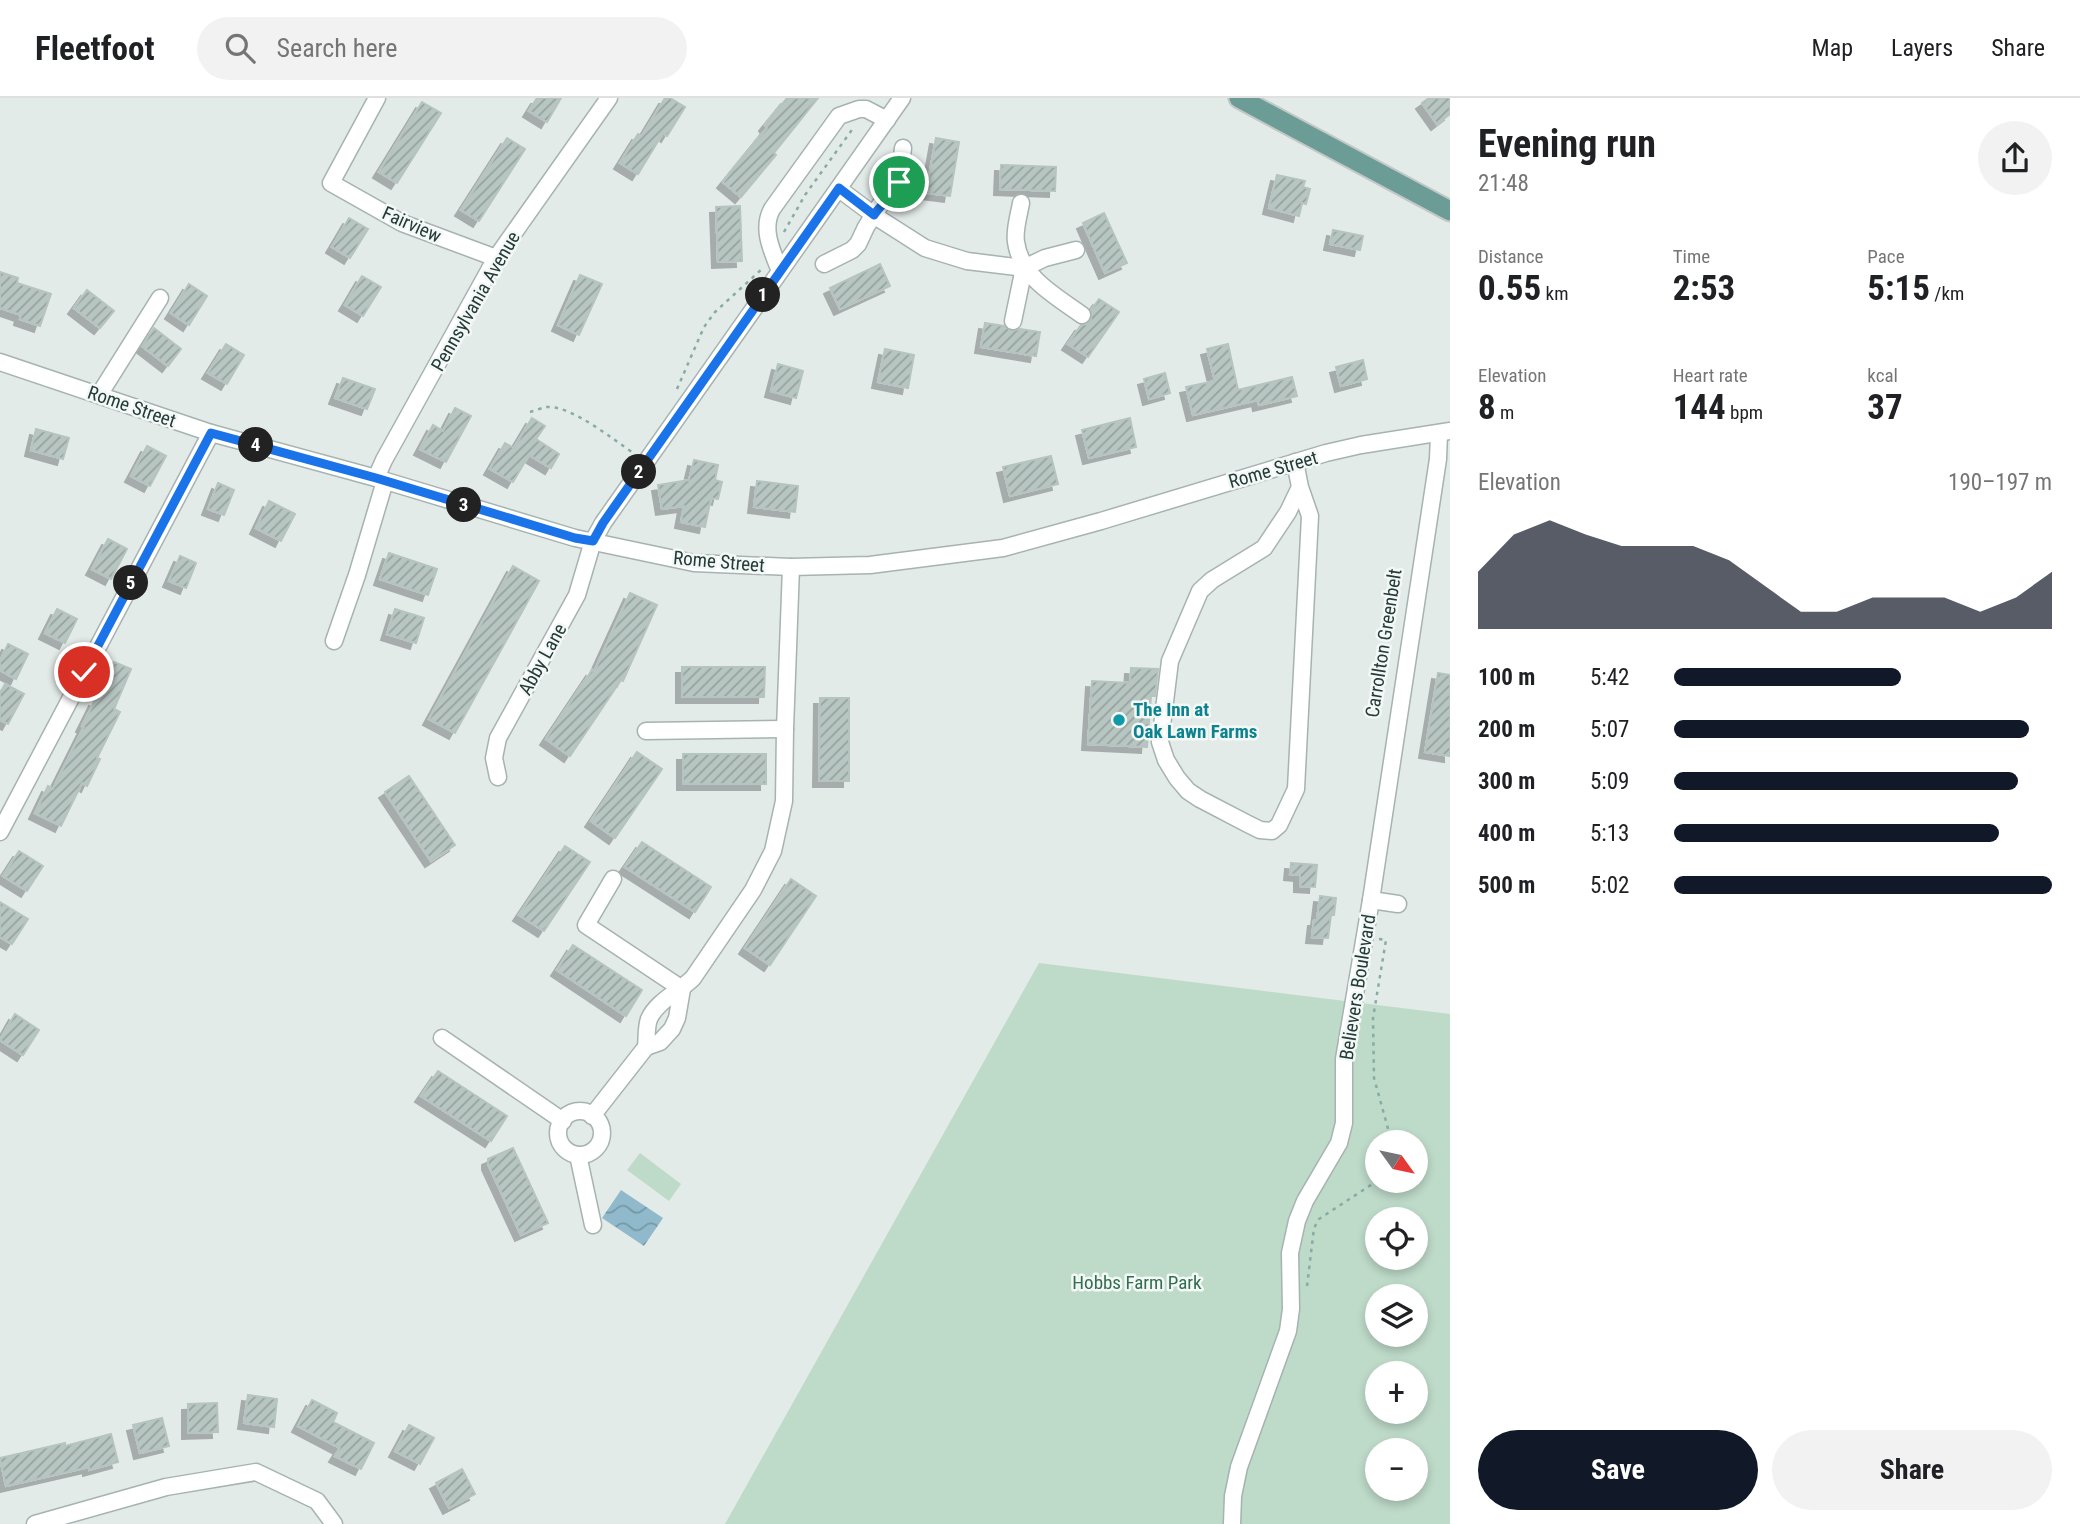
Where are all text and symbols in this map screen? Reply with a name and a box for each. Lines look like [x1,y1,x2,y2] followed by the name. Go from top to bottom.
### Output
[197,17,687,80] search box
[35,29,155,68] text: Fleetfoot
[221,29,259,67] icon: search
[277,33,397,63] text: Search here
[1812,34,1853,62] text: Map
[1891,34,1953,62] text: Layers
[1991,34,2045,62] text: Share
[1978,121,2052,195] button: share
[1478,122,1656,166] text: Evening run
[869,152,929,212] pin
[880,163,918,201] icon: arrive
[1478,170,1529,197] text: 21:48
[379,201,445,248] street label: Fairview
[426,227,525,375] street label: Pennsylvania Avenue
[1478,245,1543,268] text: Distance
[1673,245,1710,268] text: Time
[1867,245,1905,268] text: Pace
[1478,268,1541,309] text: 0.55
[1673,268,1735,309] text: 2:53
[1867,268,1930,309] text: 5:15
[746,278,780,312] pin: 1
[1541,282,1568,305] text: km
[1930,282,1964,305] text: /km
[758,283,767,306] text: 1
[1478,364,1546,387] text: Elevation
[1673,364,1748,387] text: Heart rate
[1867,364,1898,387] text: kcal
[85,381,179,432] street label: Rome Street
[1478,387,1496,428] text: 8
[1673,387,1726,428] text: 144
[1867,387,1903,428] text: 37
[1496,401,1514,424] text: m
[1726,401,1763,424] text: bpm
[238,428,274,462] pin: 4
[251,433,260,456] text: 4
[1226,446,1320,493] street label: Rome Street
[622,454,656,490] pin: 2
[634,460,643,483] text: 2
[1478,469,1561,496] text: Elevation
[1948,469,2052,496] text: 190–197 m
[447,488,482,522] pin: 3
[459,493,468,516] text: 3
[672,546,766,577] street label: Rome Street
[114,566,148,601] pin: 5
[1360,567,1407,719] street label: Carrollton Greenbelt
[126,571,135,594] text: 5
[513,619,571,699] street label: Abby Lane
[54,642,114,702] pin
[65,653,103,691] icon: check
[1478,664,1535,691] text: 100 m
[1590,664,1629,691] text: 5:42
[1133,698,1257,743] place label: The Inn at Oak Lawn Farms
[1111,712,1127,728] marker: The Inn at Oak Lawn Farms
[1478,716,1535,743] text: 200 m
[1590,716,1629,743] text: 5:07
[1478,768,1535,795] text: 300 m
[1590,768,1629,795] text: 5:09
[1478,820,1535,847] text: 400 m
[1590,820,1629,847] text: 5:13
[1478,872,1535,899] text: 500 m
[1590,872,1629,899] text: 5:02
[1335,913,1380,1061] street label: Believers Boulevard
[1365,1130,1428,1194] north arrow
[1365,1130,1428,1501] map controls
[1365,1207,1428,1270] button: locate
[1072,1271,1202,1294] park label: Hobbs Farm Park
[1365,1284,1428,1347] button: layers
[1365,1361,1428,1424] button: +
[1478,1430,1758,1510] button: Save
[1772,1430,2052,1510] button: Share
[1365,1438,1428,1501] button: −

